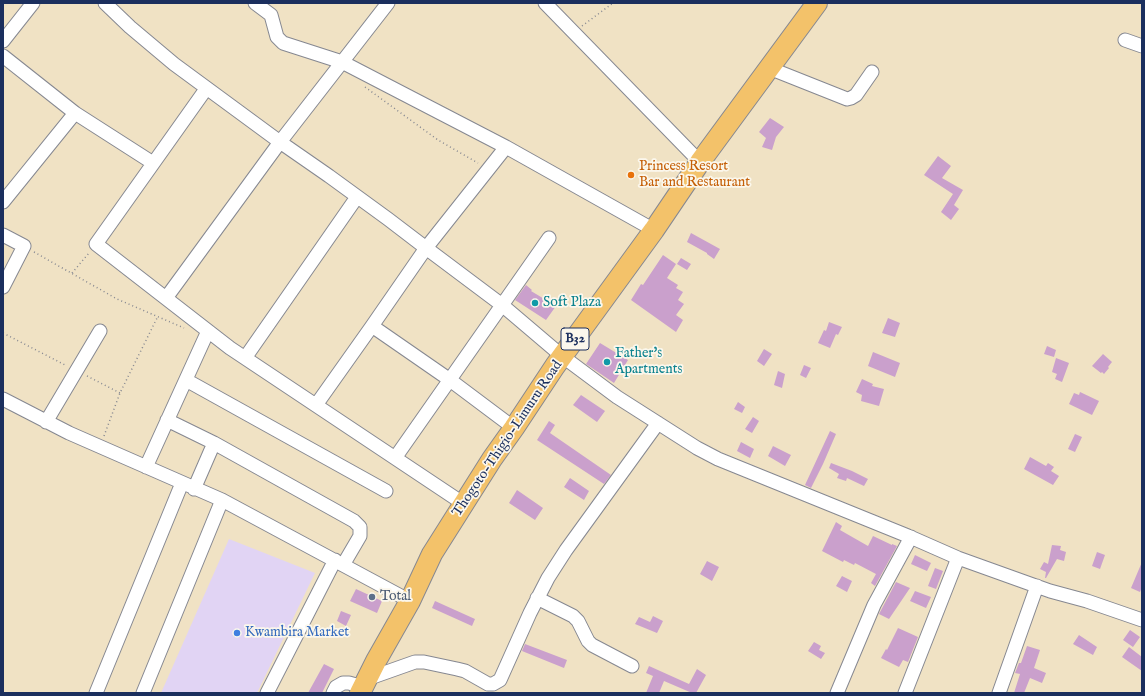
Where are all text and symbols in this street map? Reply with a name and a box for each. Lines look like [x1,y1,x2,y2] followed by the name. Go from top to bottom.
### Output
[639,159,750,192] place label: Princess Resort Bar and Restaurant
[626,170,636,180] marker: Princess Resort Bar and Restaurant
[543,295,601,311] place label: Soft Plaza
[530,298,540,308] marker: Soft Plaza
[561,328,589,350] road number: B32
[615,346,682,378] place label: Father's Apartments
[602,357,612,367] marker: Father's Apartments
[449,358,567,520] street label: Thogoto-Thigio-Limuru Road
[380,589,411,605] place label: Total
[367,592,377,602] marker: Total
[245,625,349,641] place label: Kwambira Market
[232,628,242,638] marker: Kwambira Market

